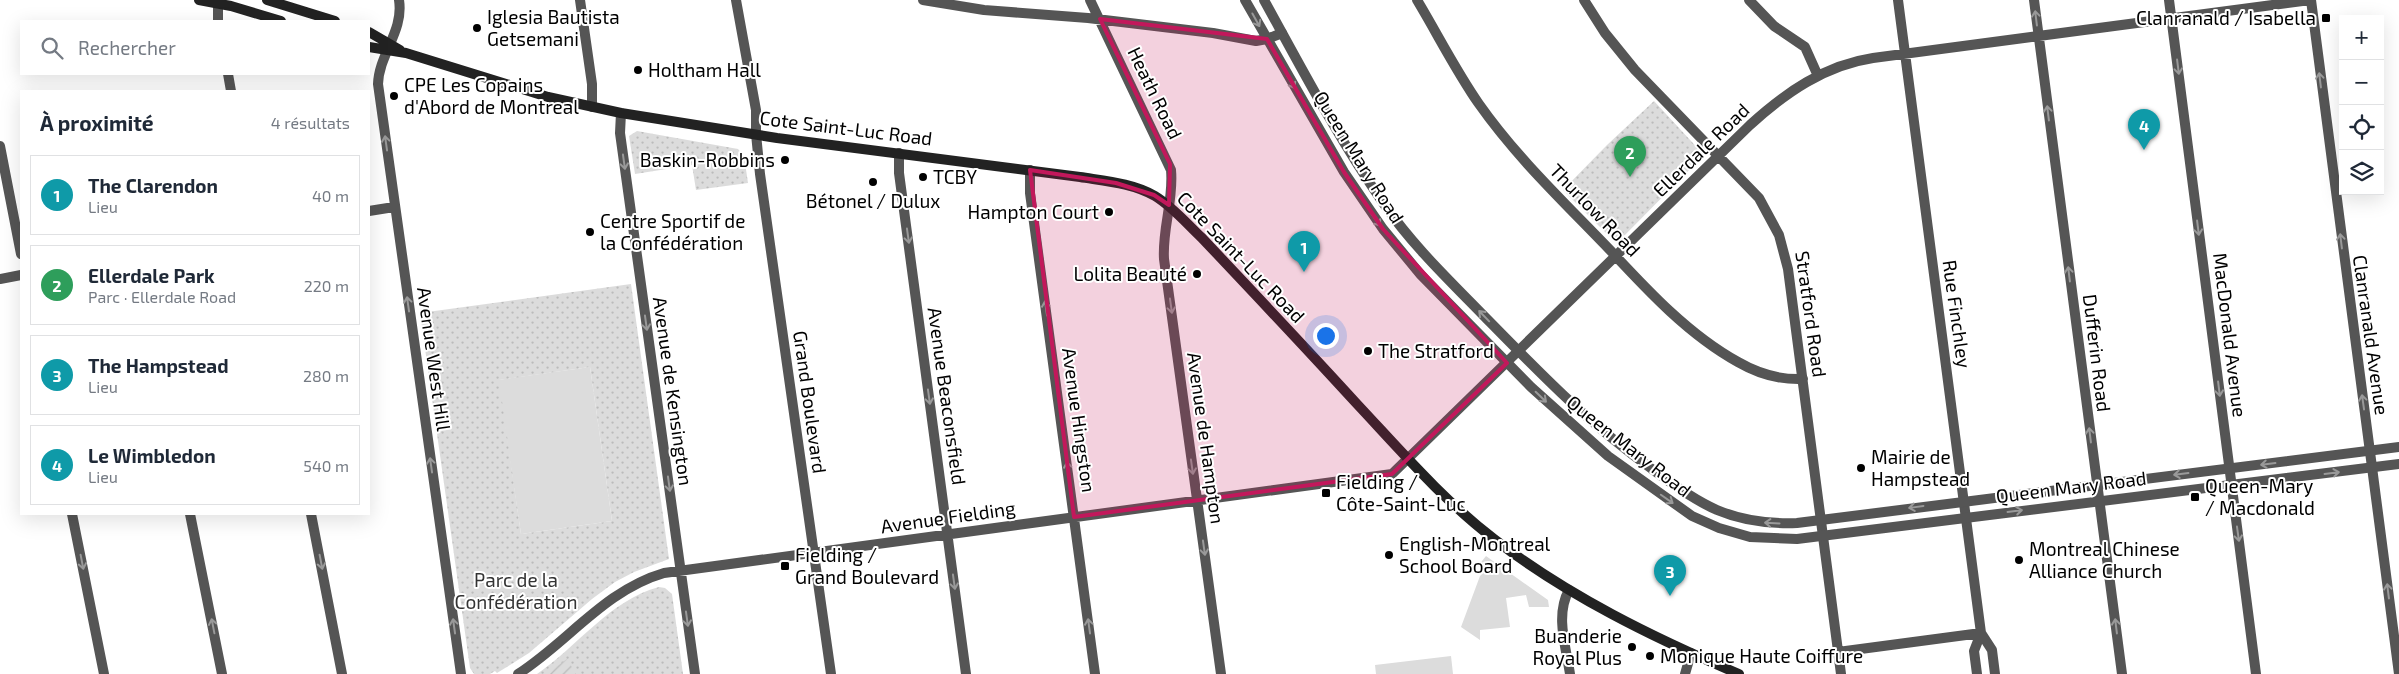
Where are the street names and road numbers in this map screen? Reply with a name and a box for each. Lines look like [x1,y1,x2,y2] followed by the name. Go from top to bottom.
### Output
[1123,43,1188,143] street label: Heath Road
[1310,86,1409,227] street label: Queen Mary Road
[1648,98,1753,201] street label: Ellerdale Road
[758,106,934,150] street label: Cote Saint-Luc Road
[1545,158,1645,261] street label: Thurlow Road
[1173,186,1310,327] street label: Cote Saint-Luc Road
[1791,249,1832,379] street label: Stratford Road
[2209,252,2252,418] street label: MacDonald Avenue
[2349,253,2394,416] street label: Clanranald Avenue
[1939,258,1976,370] street label: Rue Finchley
[413,285,456,433] street label: Avenue West Hill
[2079,293,2116,413] street label: Dufferin Road
[649,295,698,487] street label: Avenue de Kensington
[924,306,971,486] street label: Avenue Beaconsfield
[789,329,832,475] street label: Grand Boulevard
[1058,346,1101,494] street label: Avenue Hingston
[1183,351,1230,525] street label: Avenue de Hampton
[1563,390,1696,501] street label: Queen Mary Road
[1994,466,2148,507] street label: Queen Mary Road
[879,496,1017,537] street label: Avenue Fielding

